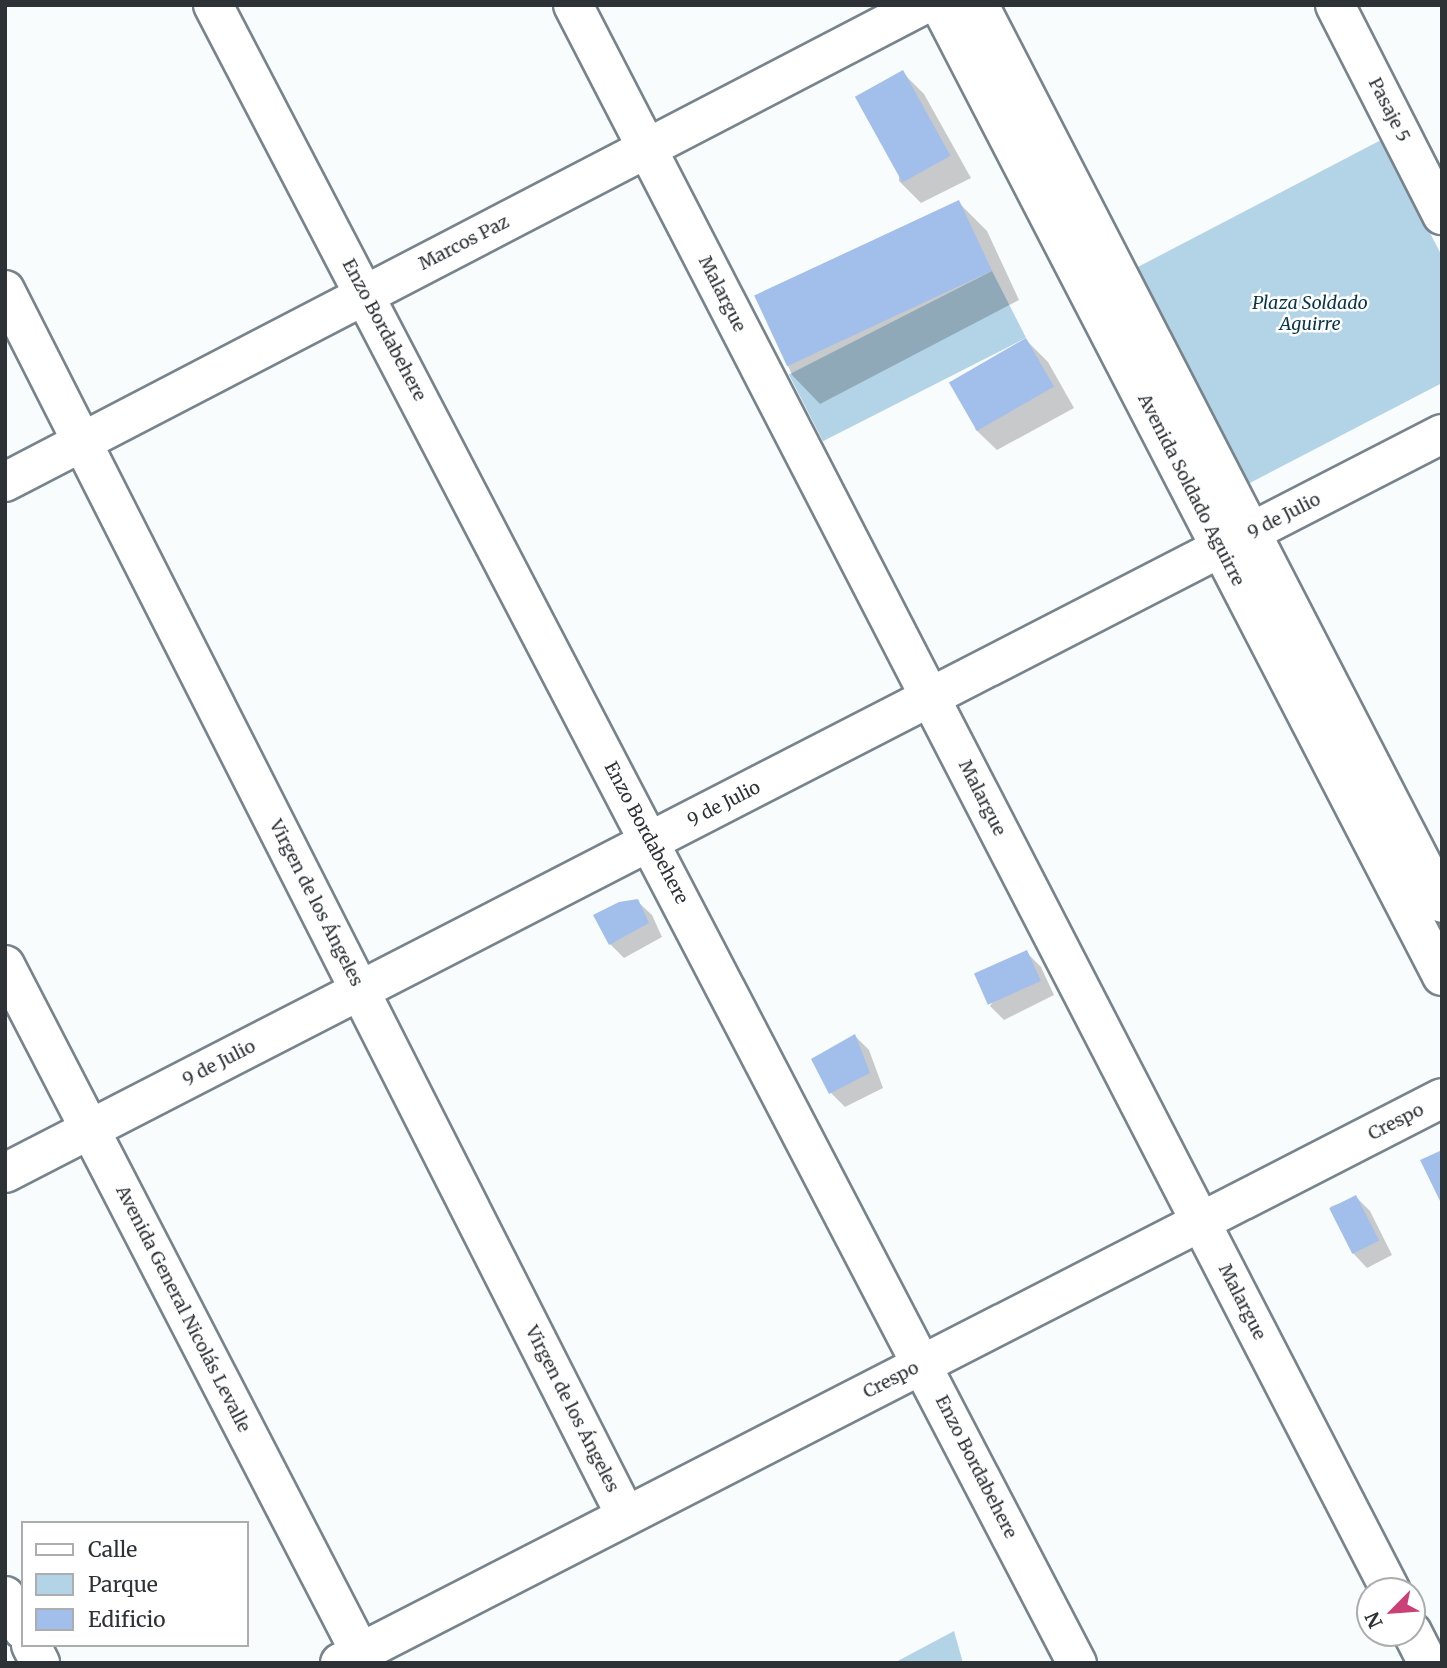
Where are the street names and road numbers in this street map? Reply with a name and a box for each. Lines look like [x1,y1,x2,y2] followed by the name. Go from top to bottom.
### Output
[1364,74,1414,146] street label: Pasaje 5
[415,211,513,275] street label: Marcos Paz
[694,253,750,335] street label: Malargue
[337,255,431,405] street label: Enzo Bordabehere
[1133,390,1249,590] street label: Avenida Soldado Aguirre
[1244,488,1324,544] street label: 9 de Julio
[954,757,1010,839] street label: Malargue
[599,758,693,908] street label: Enzo Bordabehere
[684,776,764,832] street label: 9 de Julio
[265,816,367,990] street label: Virgen de los Ángeles
[179,1035,259,1091] street label: 9 de Julio
[1365,1099,1427,1145] street label: Crespo
[111,1182,255,1436] street label: Avenida General Nicolás Levalle
[1214,1261,1270,1343] street label: Malargue
[521,1322,623,1496] street label: Virgen de los Ángeles
[860,1357,922,1403] street label: Crespo
[931,1392,1021,1542] street label: Enzo Bordabehere

